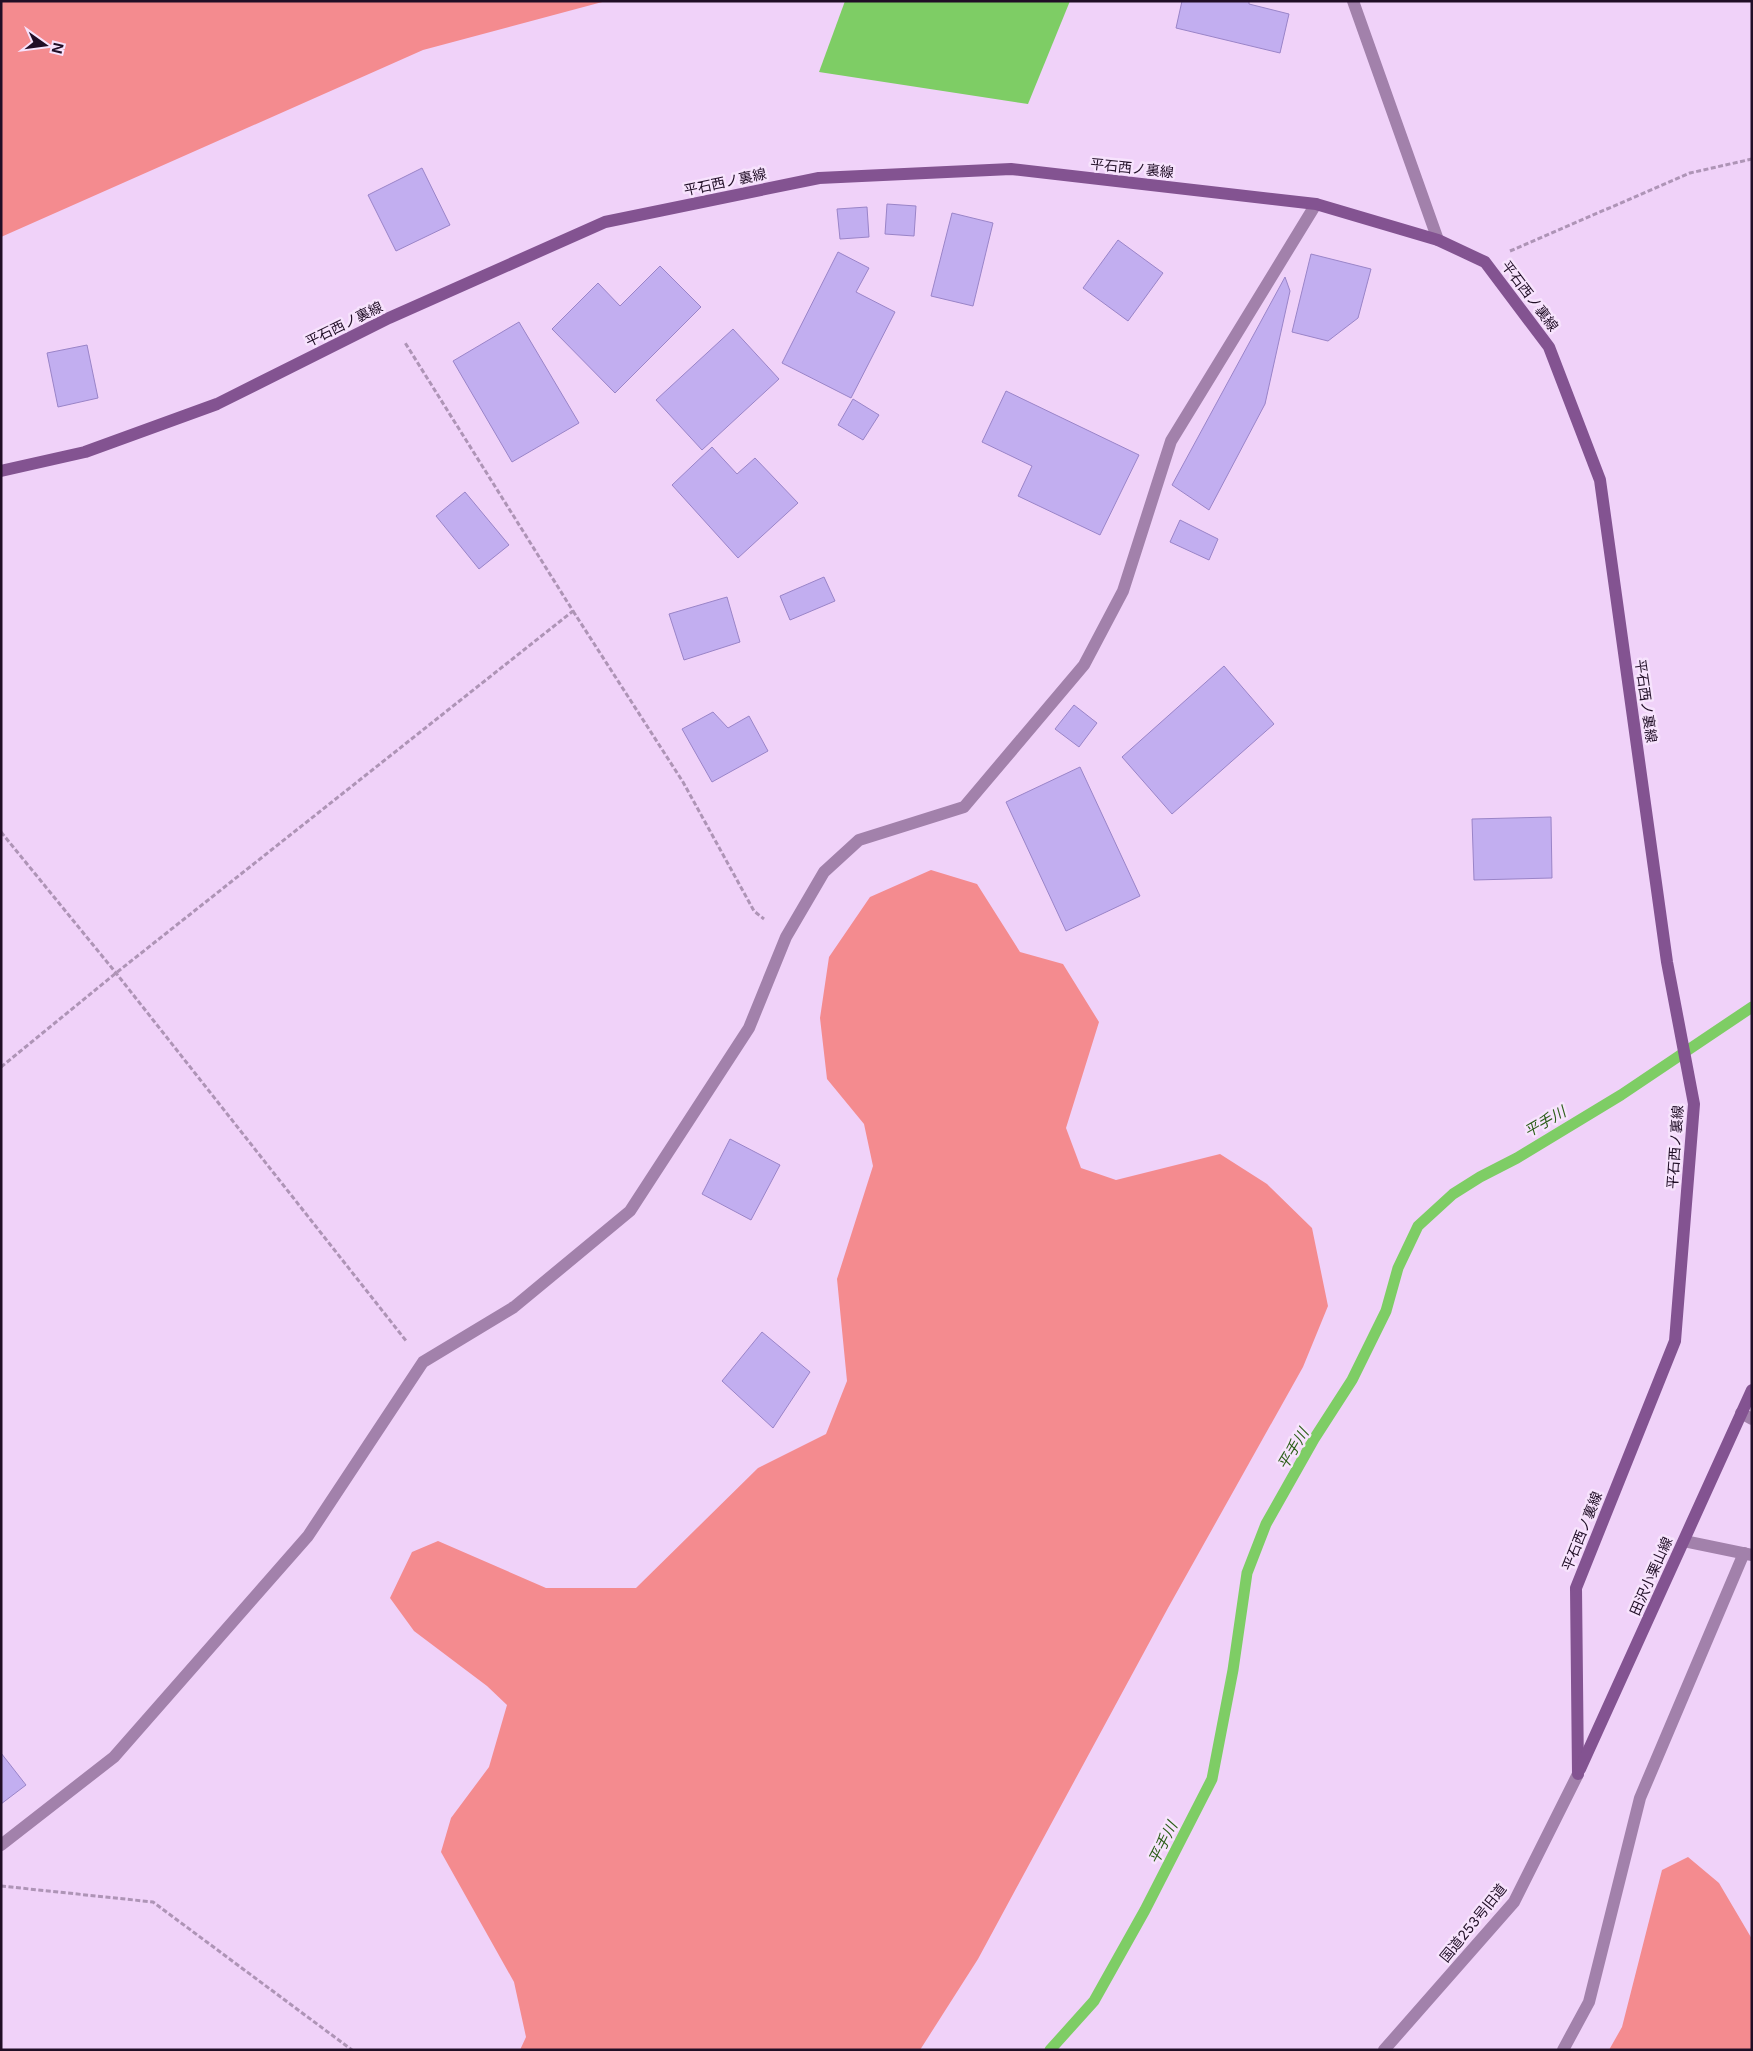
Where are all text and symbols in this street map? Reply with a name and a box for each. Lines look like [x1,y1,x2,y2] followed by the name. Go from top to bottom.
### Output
[20,20,70,70] north arrow
[49,41,68,55] text: N
[1089,155,1175,180] street label: 平石西ノ裏線
[682,164,768,199] street label: 平石西ノ裏線
[1498,257,1562,334] street label: 平石西ノ裏線
[302,297,385,350] street label: 平石西ノ裏線
[1632,658,1661,744] street label: 平石西ノ裏線
[1521,1101,1571,1141] water label: 平手川
[1663,1104,1686,1189] street label: 平石西ノ裏線
[1273,1423,1313,1473] water label: 平手川
[1558,1489,1605,1573] street label: 平石西ノ裏線
[1626,1534,1675,1618] street label: 田沢小栗山線
[1144,1817,1182,1867] water label: 平手川
[1436,1880,1509,1965] street label: 国道253号旧道

